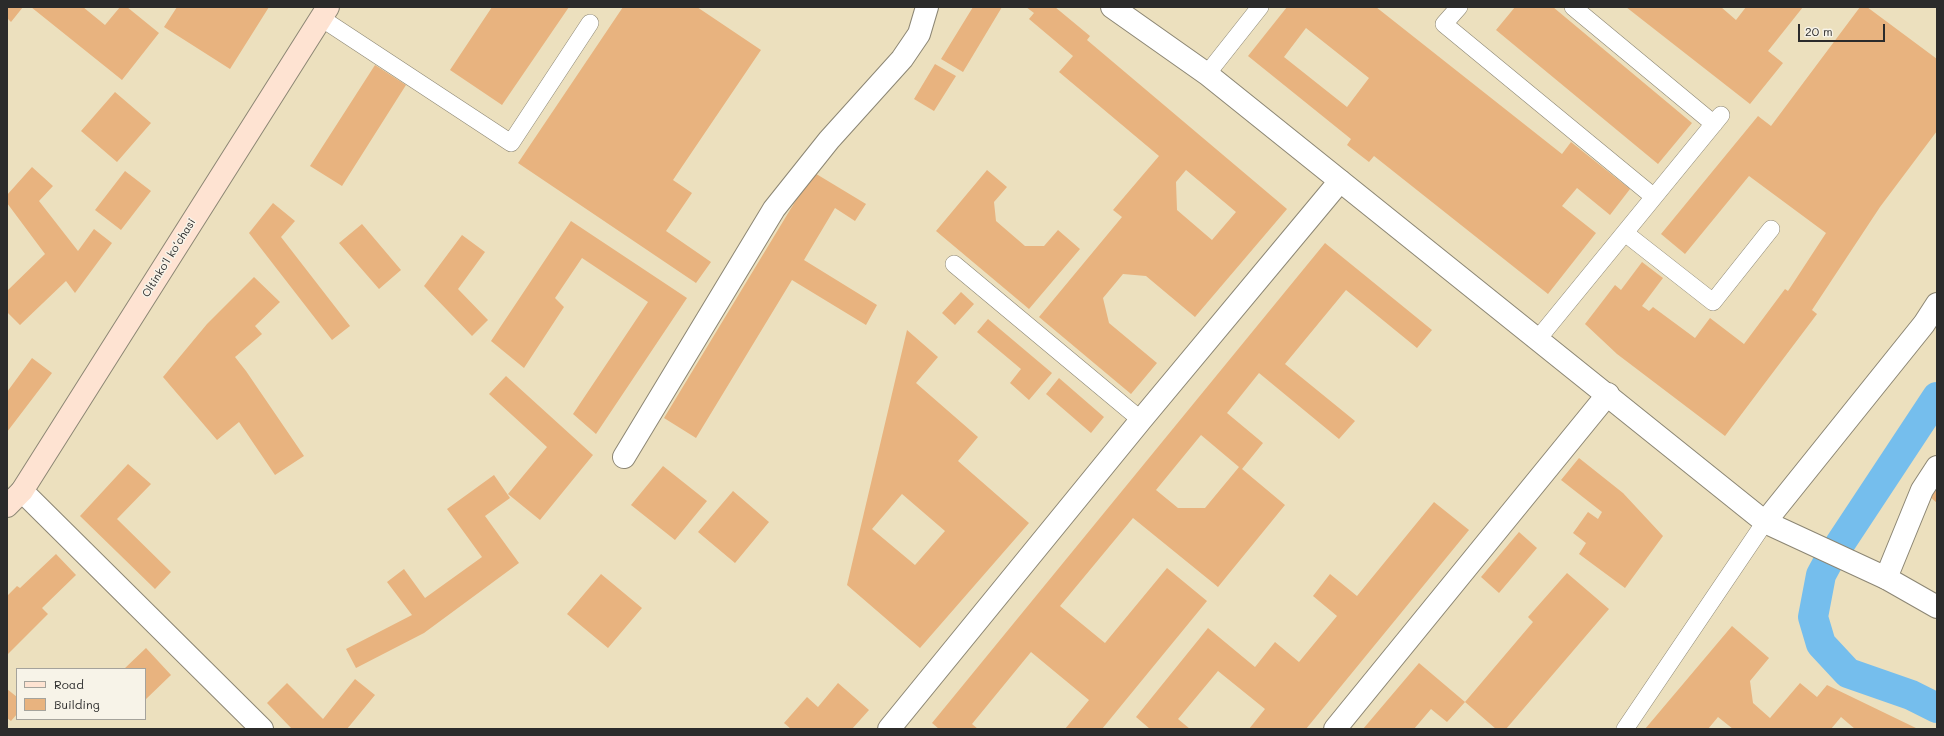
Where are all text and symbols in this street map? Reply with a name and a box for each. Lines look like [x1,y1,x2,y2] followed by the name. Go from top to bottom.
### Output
[1800,16,1887,42] scale bar
[1805,23,1833,39] text: 20 m
[139,216,199,300] street label: Oltinkoʻl koʻchasi
[16,668,146,720] legend
[54,676,84,692] text: Road
[54,696,100,712] text: Building

